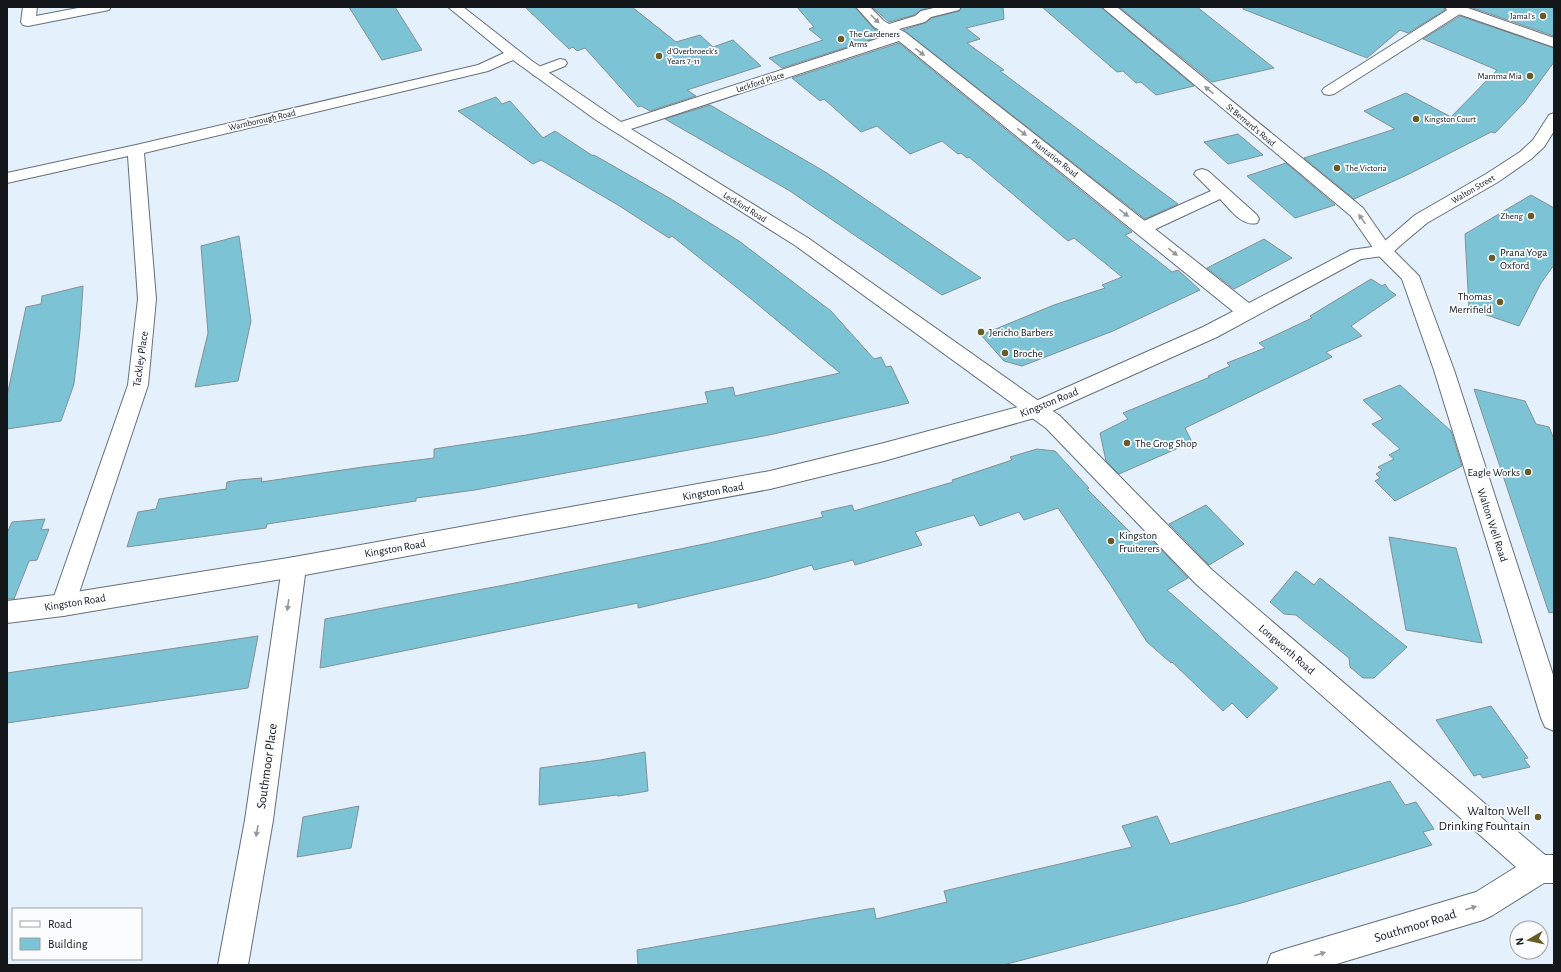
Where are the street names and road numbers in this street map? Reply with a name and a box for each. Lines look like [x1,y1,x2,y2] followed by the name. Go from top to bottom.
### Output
[735,70,785,94] street label: Leckford Place
[1224,102,1277,149] street label: St Bernard's Road
[228,108,297,133] street label: Warnborough Road
[1030,138,1080,179] street label: Plantation Road
[1450,173,1497,205] street label: Walton Street
[721,191,768,224] street label: Leckford Road
[131,331,150,388] street label: Tackley Place
[1018,386,1080,419] street label: Kingston Road
[682,481,745,502] street label: Kingston Road
[1475,487,1510,564] street label: Walton Well Road
[364,538,427,559] street label: Kingston Road
[44,592,107,613] street label: Kingston Road
[1257,622,1317,677] street label: Longworth Road
[255,723,280,810] street label: Southmoor Place
[1373,908,1458,945] street label: Southmoor Road

